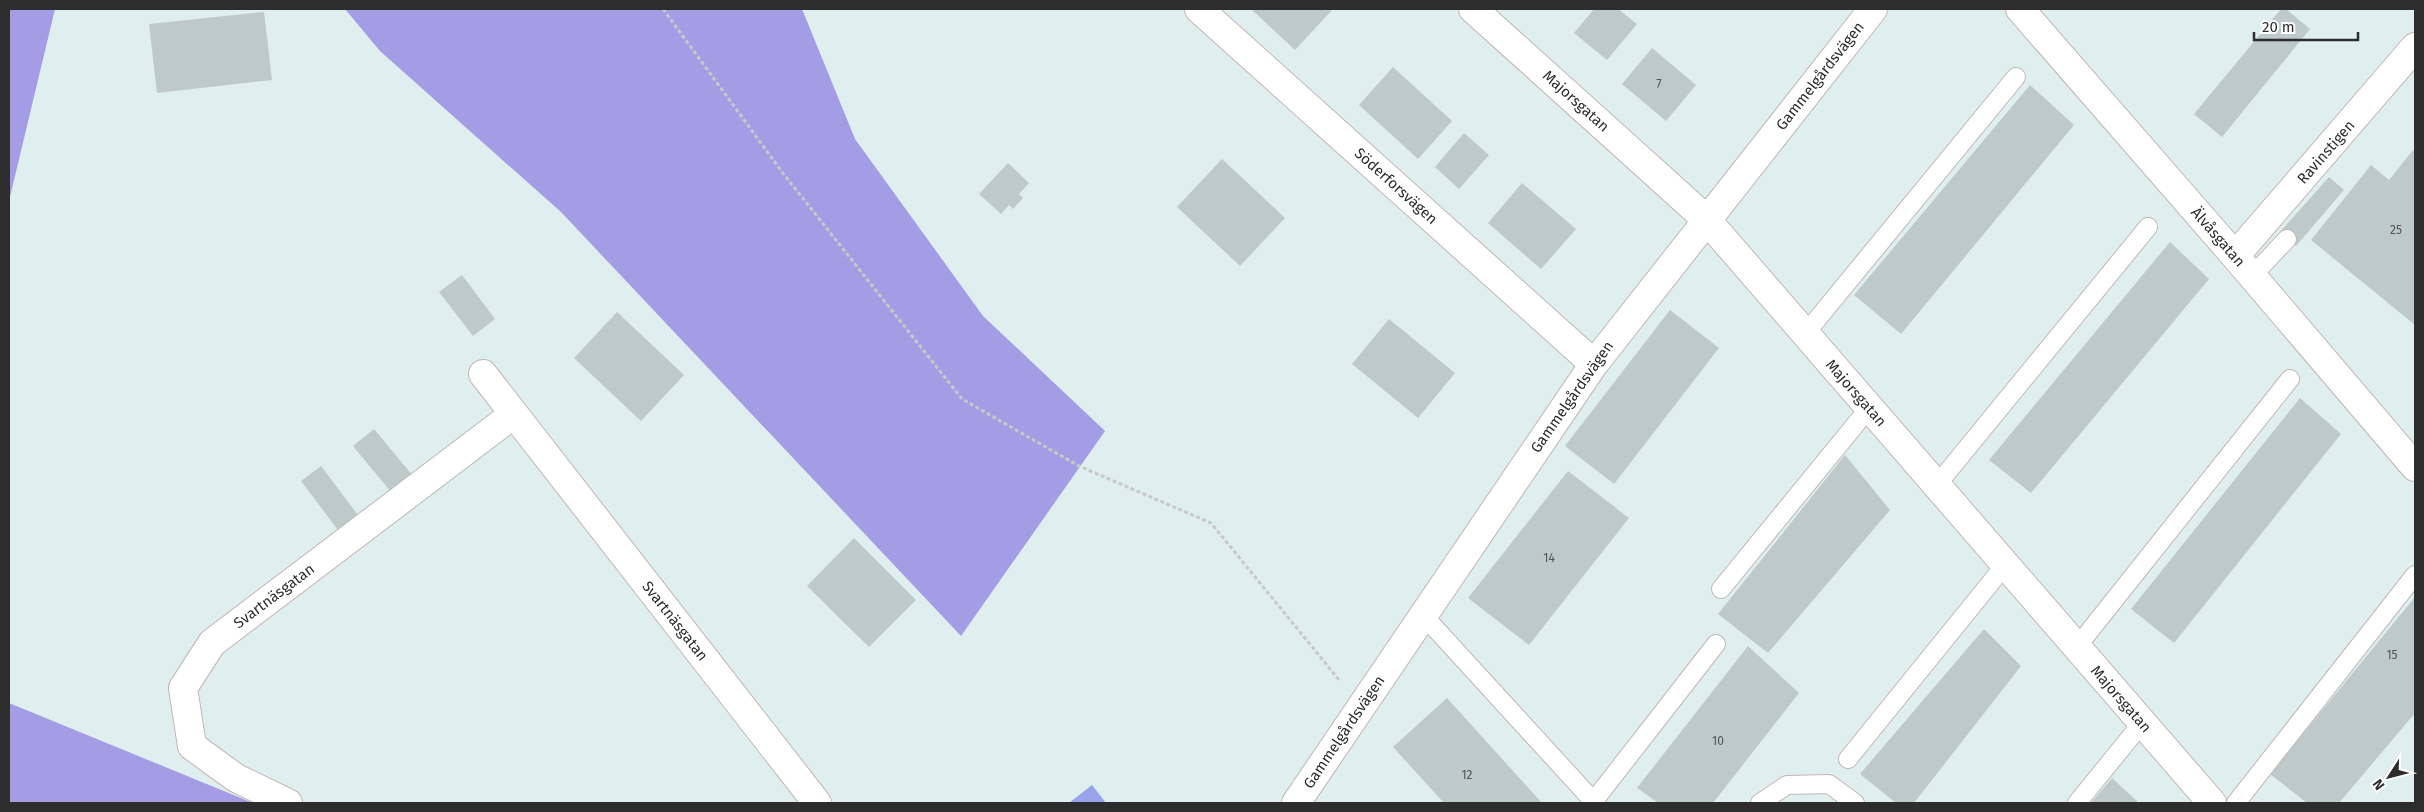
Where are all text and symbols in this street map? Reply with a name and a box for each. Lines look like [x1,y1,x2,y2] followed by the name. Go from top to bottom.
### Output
[2254,10,2358,42] scale bar
[1772,18,1868,134] street label: Gammelgårdsvägen
[2262,18,2295,36] text: 20 m
[1539,66,1613,136] street label: Majorsgatan
[1656,77,1662,91] house number: 7
[2293,116,2359,188] street label: Ravinstigen
[1351,144,1441,228] street label: Söderforsvägen
[2187,204,2249,270] street label: Älvåsgatan
[2390,223,2402,237] house number: 25
[1527,338,1617,456] street label: Gammelgårdsvägen
[1822,356,1890,430] street label: Majorsgatan
[1543,551,1555,565] house number: 14
[230,560,318,632] street label: Svartnäsgatan
[638,578,712,664] street label: Svartnäsgatan
[2386,648,2398,662] house number: 15
[2087,662,2155,736] street label: Majorsgatan
[1300,672,1388,792] street label: Gammelgårdsvägen
[1712,734,1724,748] house number: 10
[2364,752,2414,802] north arrow
[1461,768,1473,782] house number: 12
[2369,776,2388,793] text: N

